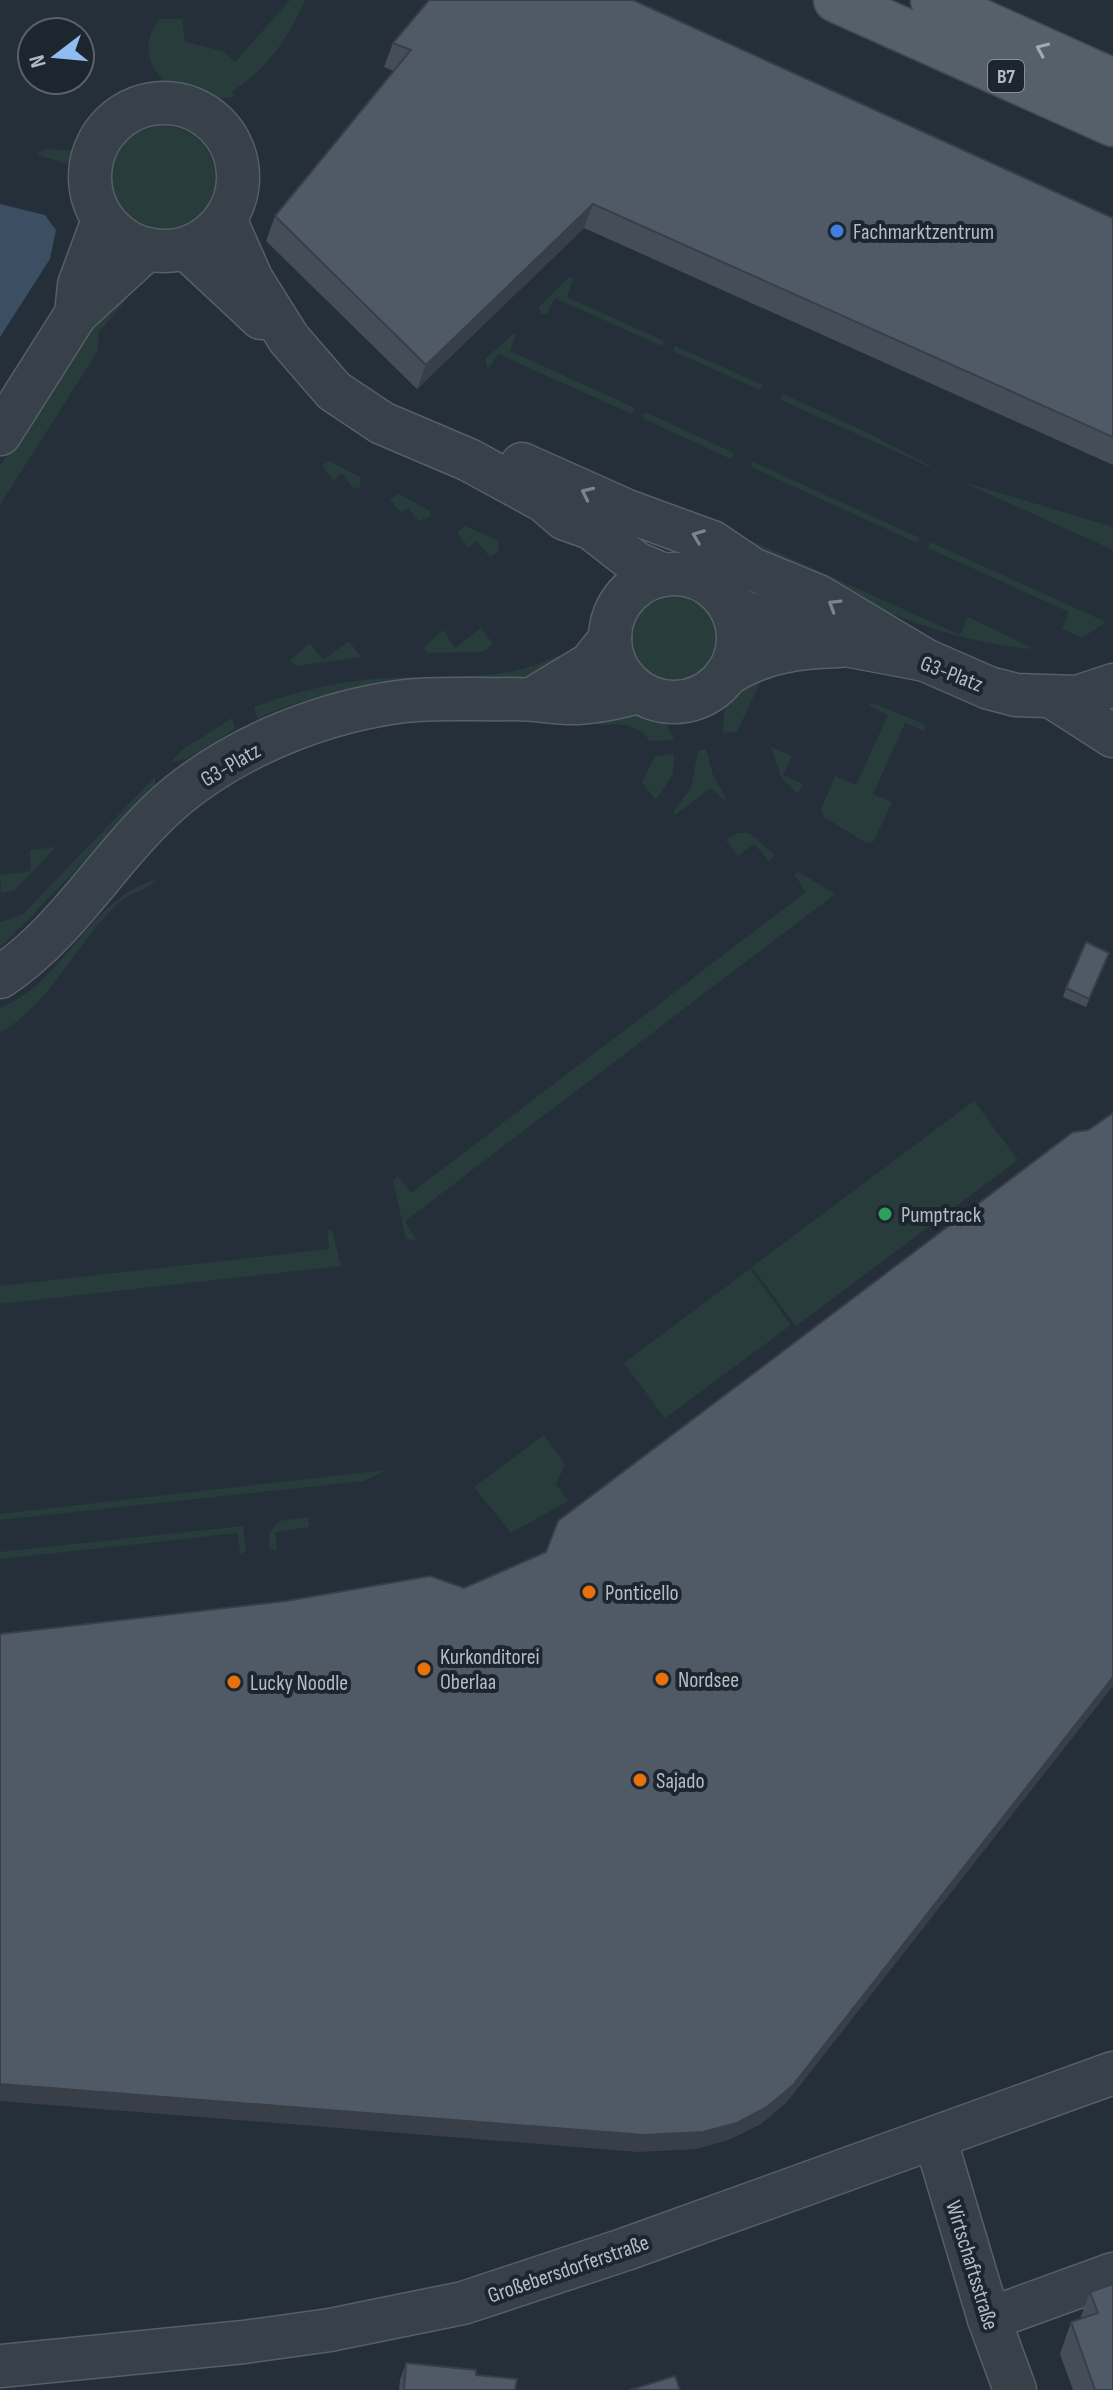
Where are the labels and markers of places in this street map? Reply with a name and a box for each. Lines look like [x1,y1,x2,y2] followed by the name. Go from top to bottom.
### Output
[853,219,994,246] place label: Fachmarktzentrum
[828,222,846,240] marker: Fachmarktzentrum
[901,1202,982,1229] place label: Pumptrack
[876,1205,894,1223] marker: Pumptrack
[605,1580,679,1607] place label: Ponticello
[580,1583,598,1601] marker: Ponticello
[440,1644,540,1696] place label: Kurkonditorei Oberlaa
[415,1660,433,1678] marker: Kurkonditorei Oberlaa
[678,1667,739,1694] place label: Nordsee
[250,1670,348,1697] place label: Lucky Noodle
[653,1670,671,1688] marker: Nordsee
[225,1673,243,1691] marker: Lucky Noodle
[656,1768,705,1795] place label: Sajado
[631,1771,649,1789] marker: Sajado

